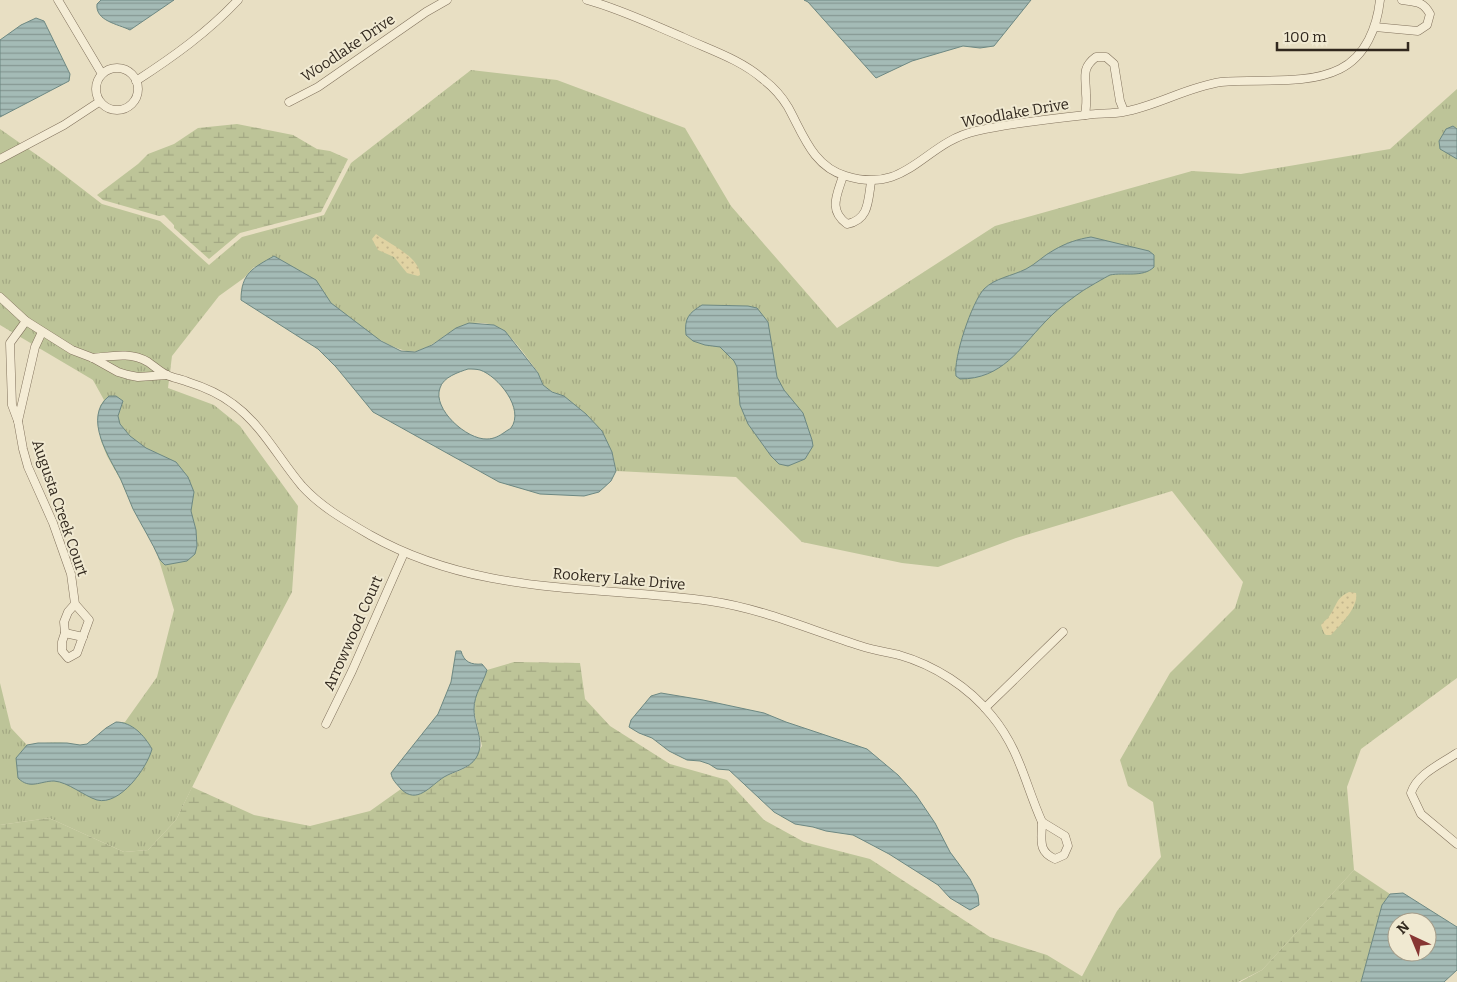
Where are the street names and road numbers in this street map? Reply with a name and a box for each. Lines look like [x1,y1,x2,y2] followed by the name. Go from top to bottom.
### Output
[298,10,398,86] street label: Woodlake Drive
[960,95,1070,131] street label: Woodlake Drive
[28,437,92,579] street label: Augusta Creek Court
[552,564,686,594] street label: Rookery Lake Drive
[320,572,387,693] street label: Arrowwood Court

